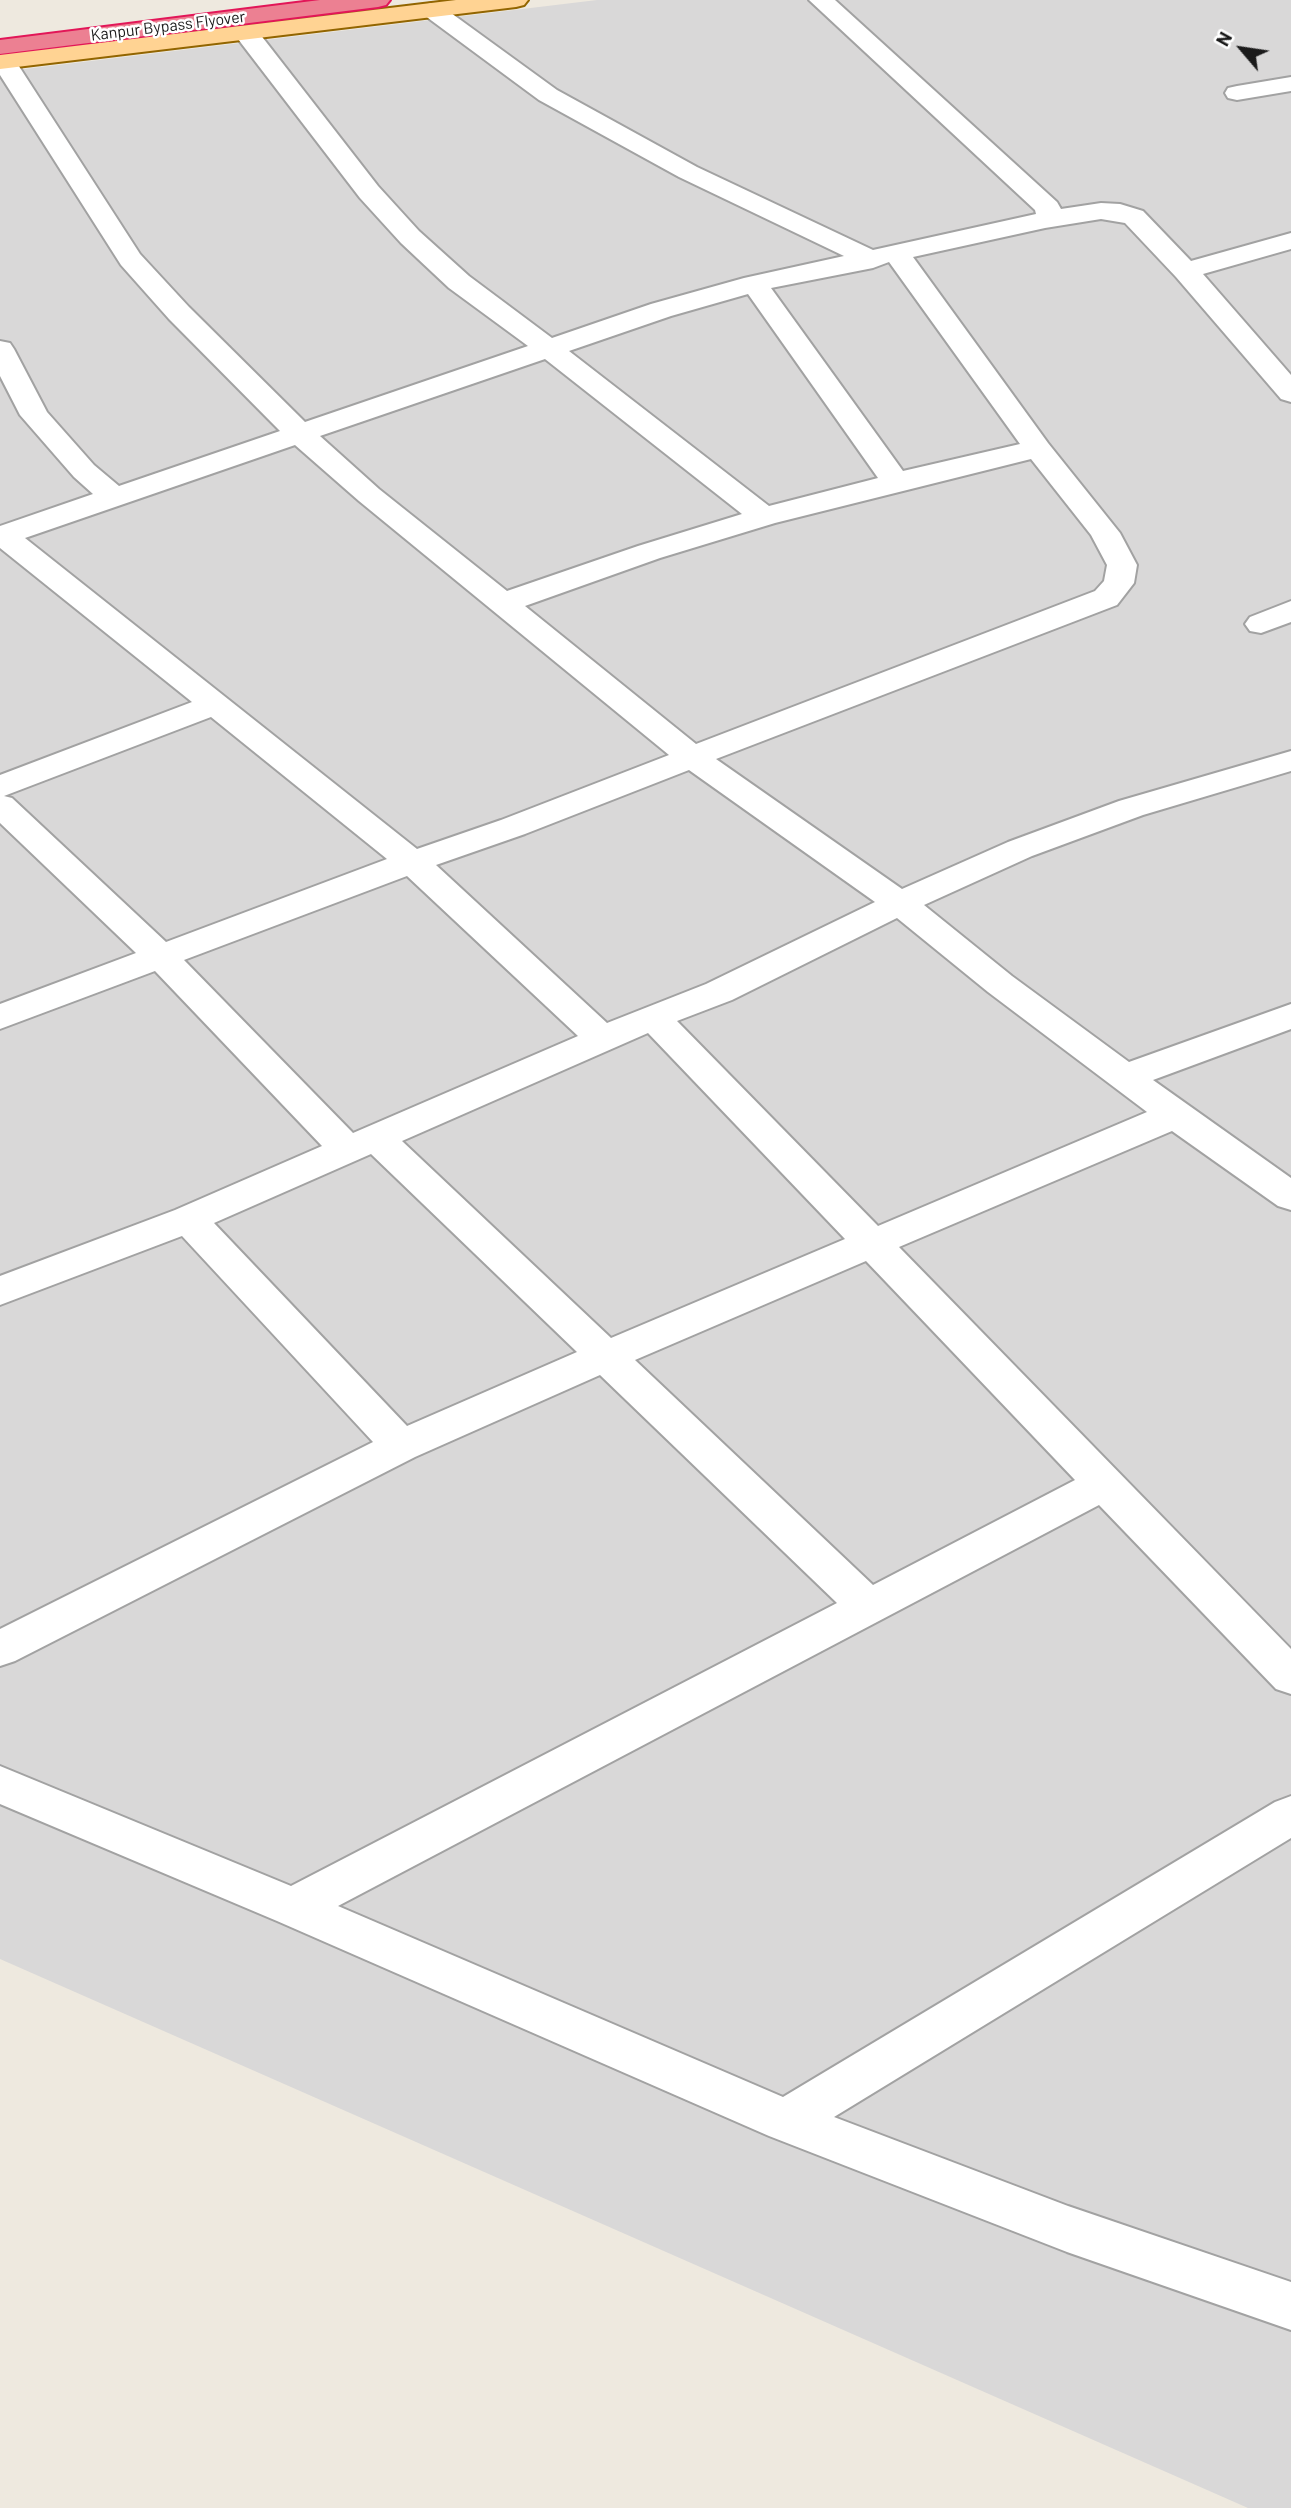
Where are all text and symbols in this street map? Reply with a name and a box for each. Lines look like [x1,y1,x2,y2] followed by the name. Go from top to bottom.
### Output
[90,7,246,45] street label: Kanpur Bypass Flyover
[1207,14,1277,84] north arrow
[1210,27,1236,50] text: N

